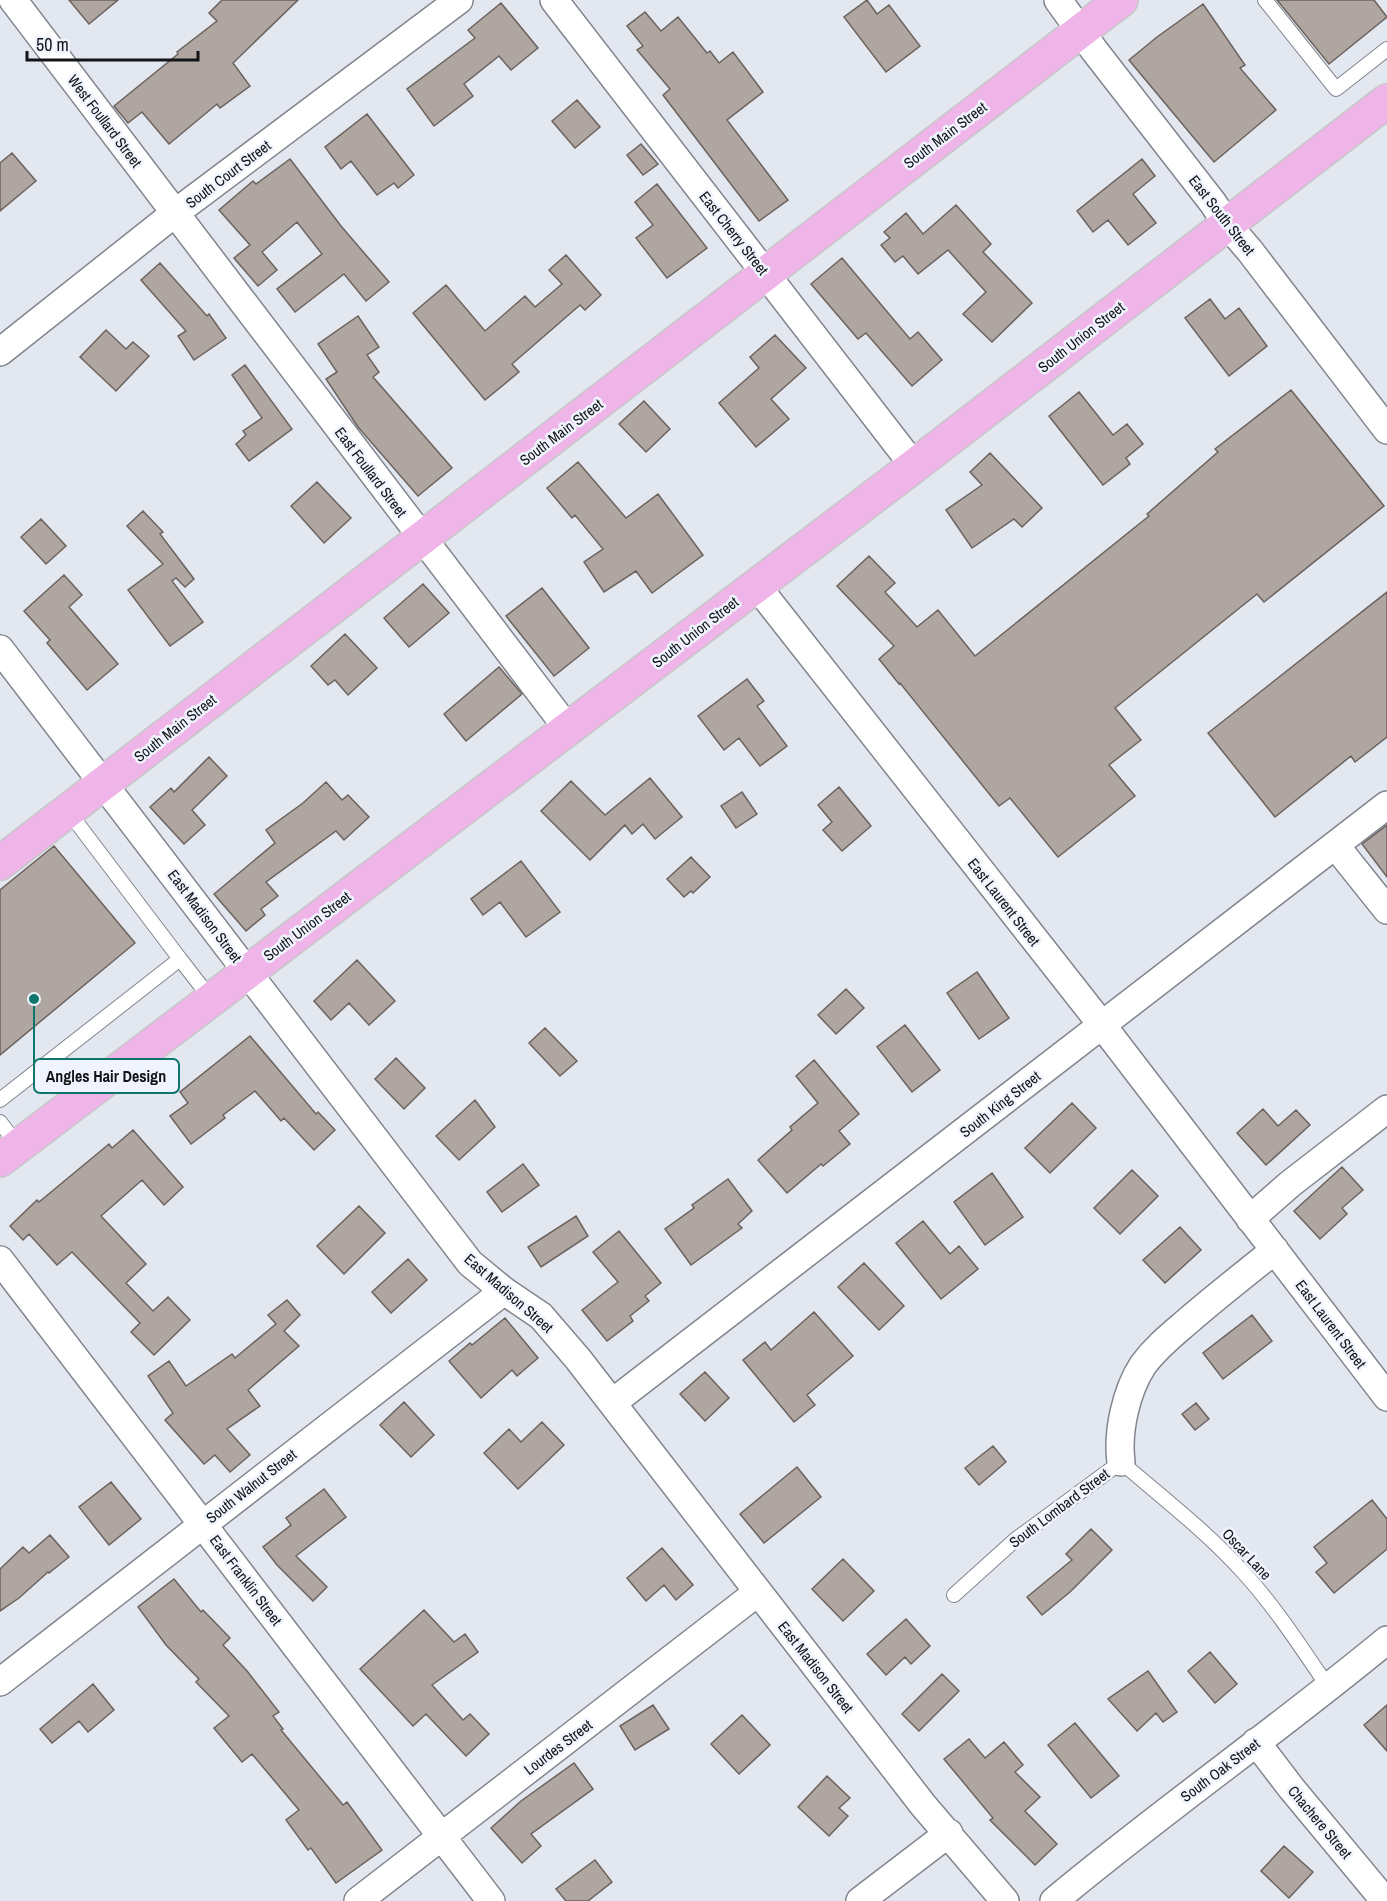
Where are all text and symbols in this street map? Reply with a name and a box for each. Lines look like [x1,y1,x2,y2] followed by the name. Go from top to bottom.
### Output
[27,24,198,62] scale bar
[36,32,69,57] text: 50 m
[63,70,147,172] street label: West Foullard Street
[899,96,991,173] street label: South Main Street
[181,135,275,213] street label: South Court Street
[1184,171,1260,260] street label: East South Street
[695,187,774,280] street label: East Cherry Street
[1033,296,1129,377] street label: South Union Street
[515,393,607,470] street label: South Main Street
[330,423,412,522] street label: East Foullard Street
[647,591,743,672] street label: South Union Street
[129,689,221,767] street label: South Main Street
[963,854,1045,951] street label: East Laurent Street
[163,865,247,967] street label: East Madison Street
[259,886,356,966] street label: South Union Street
[34,1059,179,1093] callout: Angles Hair Design
[46,1065,166,1087] text: Angles Hair Design
[955,1065,1045,1142] street label: South King Street
[460,1249,558,1338] street label: East Madison Street
[1291,1275,1372,1373] street label: East Laurent Street
[201,1444,301,1528] street label: South Walnut Street
[1005,1463,1114,1553] street label: South Lombard Street
[1218,1524,1276,1585] street label: Oscar Lane
[205,1530,287,1630] street label: East Franklin Street
[773,1617,859,1718] street label: East Madison Street
[519,1714,597,1780] street label: Lourdes Street
[1176,1733,1264,1807] street label: South Oak Street
[1283,1781,1357,1863] street label: Chachere Street

